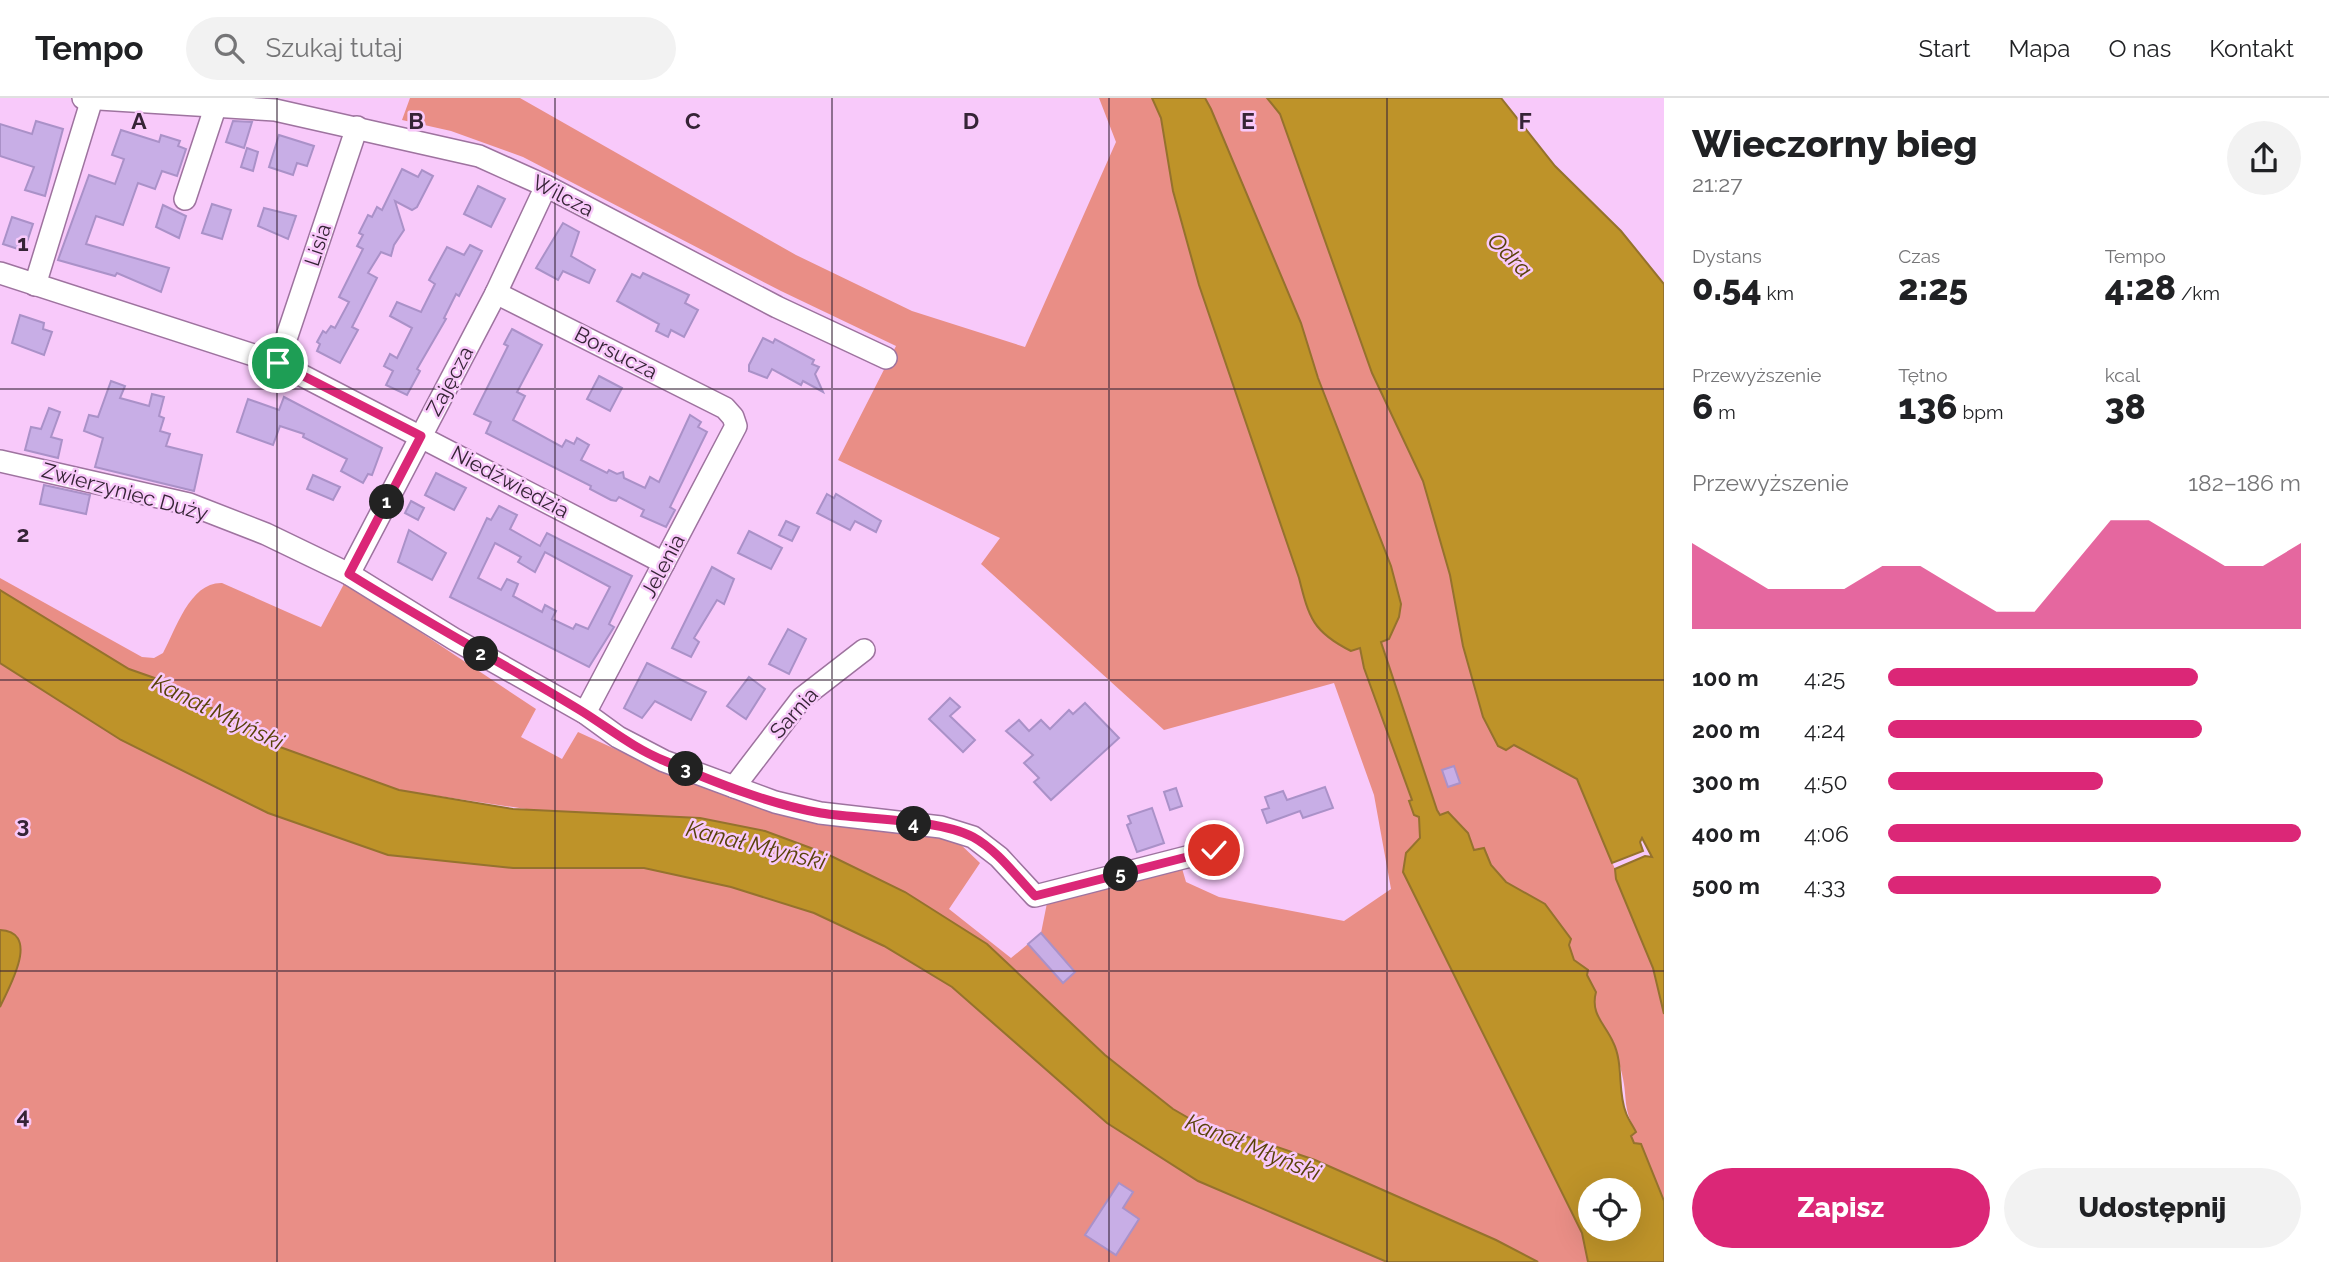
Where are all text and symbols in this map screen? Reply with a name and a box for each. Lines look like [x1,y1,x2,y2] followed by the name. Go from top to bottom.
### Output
[186,17,676,80] search box
[35,29,144,68] text: Tempo
[210,29,248,67] icon: search
[266,33,403,63] text: Szukaj tutaj
[1919,34,1971,63] text: Start
[2009,34,2070,63] text: Mapa
[2108,34,2171,63] text: O nas
[2209,34,2294,63] text: Kontakt
[131,107,147,134] text: A
[408,107,424,134] text: B
[685,107,701,134] text: C
[963,107,979,134] text: D
[1241,107,1255,134] text: E
[1518,107,1532,134] text: F
[1692,121,1978,166] text: Wieczorny bieg
[2227,121,2301,195] button: share
[528,170,598,222] street label: Wilcza
[1692,170,1742,197] text: 21:27
[299,221,336,269] street label: Lisia
[1483,227,1538,283] water label: Odra
[17,229,29,256] text: 1
[1692,245,1762,267] text: Dystans
[1898,245,1940,267] text: Czas
[2105,245,2166,267] text: Tempo
[1692,267,1762,308] text: 0.54
[1898,267,1968,308] text: 2:25
[2105,267,2176,308] text: 4:28
[1762,282,1794,304] text: km
[2176,282,2220,304] text: /km
[571,321,662,384] street label: Borsucza
[248,333,308,393] pin
[421,342,478,420] street label: Zajęcza
[259,344,297,382] icon: arrive
[1692,364,1821,386] text: Przewyższenie
[1898,364,1948,386] text: Tętno
[2105,364,2140,386] text: kcal
[1692,386,1713,427] text: 6
[1898,386,1958,427] text: 136
[2105,386,2146,427] text: 38
[1713,401,1736,423] text: m
[1958,401,2003,423] text: bpm
[447,440,573,523] street label: Niedźwiedzia
[39,457,211,526] street label: Zwierzyniec Duży
[1692,469,1849,496] text: Przewyższenie
[2188,469,2301,496] text: 182–186 m
[370,484,404,520] pin: 1
[382,490,391,512] text: 1
[17,520,29,547] text: 2
[635,530,690,602] street label: Jelenia
[463,636,498,672] pin: 2
[475,642,486,664] text: 2
[1692,664,1759,691] text: 100 m
[1804,664,1845,691] text: 4:25
[148,668,289,756] water label: Kanał Młyński
[764,682,823,743] street label: Sarnia
[1692,716,1760,743] text: 200 m
[1804,716,1845,743] text: 4:24
[668,752,704,786] pin: 3
[680,757,691,779] text: 3
[1692,768,1760,795] text: 300 m
[1804,768,1848,795] text: 4:50
[897,806,932,842] pin: 4
[17,811,29,838] text: 3
[908,812,919,834] text: 4
[683,814,830,875] water label: Kanał Młyński
[1184,820,1244,880] pin
[1692,820,1760,847] text: 400 m
[1804,820,1849,847] text: 4:06
[1195,831,1233,869] icon: check
[1104,856,1138,892] pin: 5
[1115,862,1126,884] text: 5
[1692,872,1760,899] text: 500 m
[1804,872,1845,899] text: 4:33
[16,1102,30,1129] text: 4
[1182,1107,1326,1186] water label: Kanał Młyński
[1692,1168,1990,1248] button: Zapisz
[2004,1168,2301,1248] button: Udostępnij
[1578,1178,1641,1241] map controls
[1578,1178,1641,1241] button: locate

